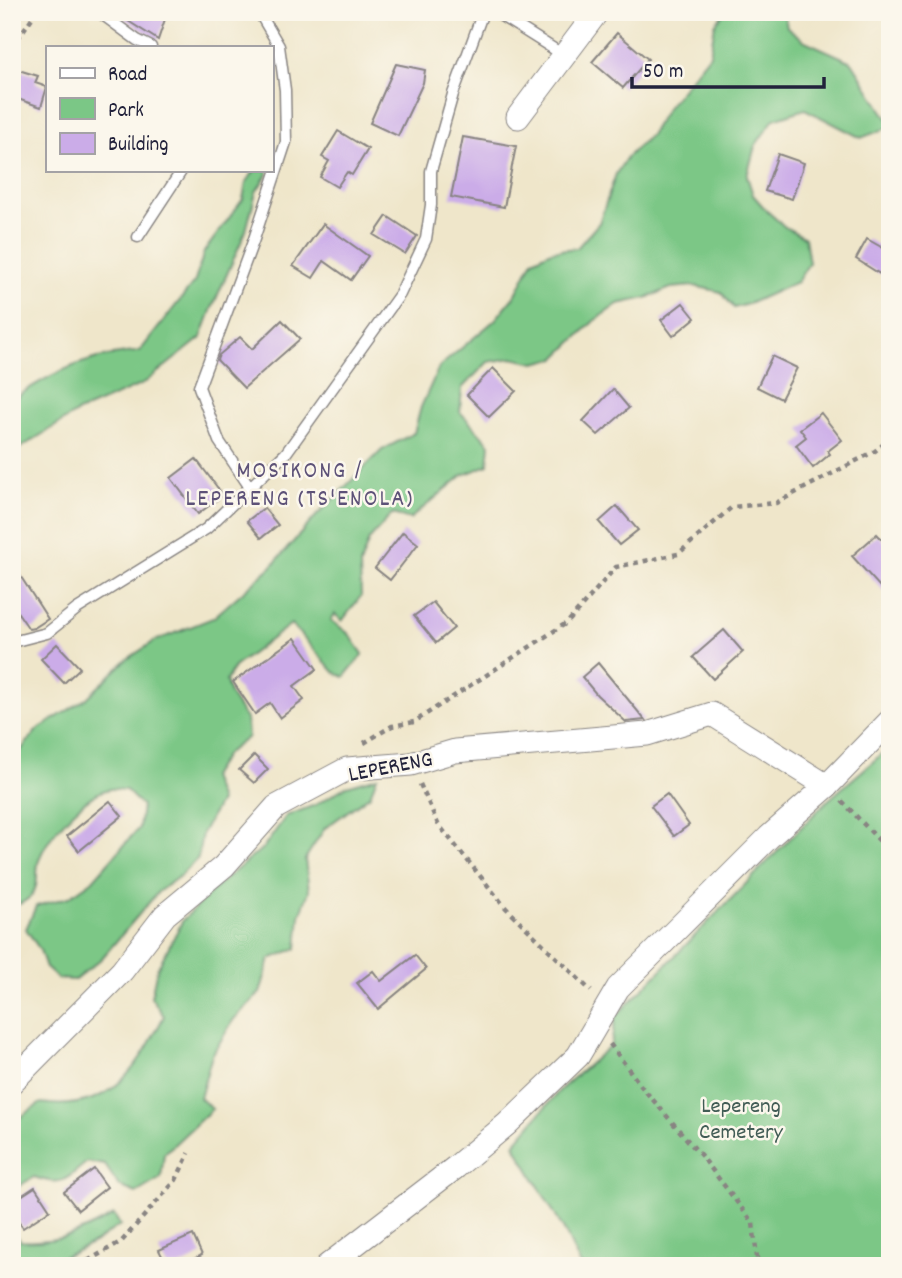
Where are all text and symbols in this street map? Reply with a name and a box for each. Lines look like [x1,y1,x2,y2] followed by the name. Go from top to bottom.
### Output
[46,46,273,172] legend
[632,46,825,90] scale bar
[643,58,683,88] text: 50 m
[108,61,147,91] text: Road
[108,97,144,127] text: Park
[108,131,168,161] text: Building
[186,455,414,517] district label: MOSIKONG / LEPERENG (TS'ENOLA)
[346,744,436,793] street label: LEPERENG
[699,1091,784,1150] park label: Lepereng Cemetery

